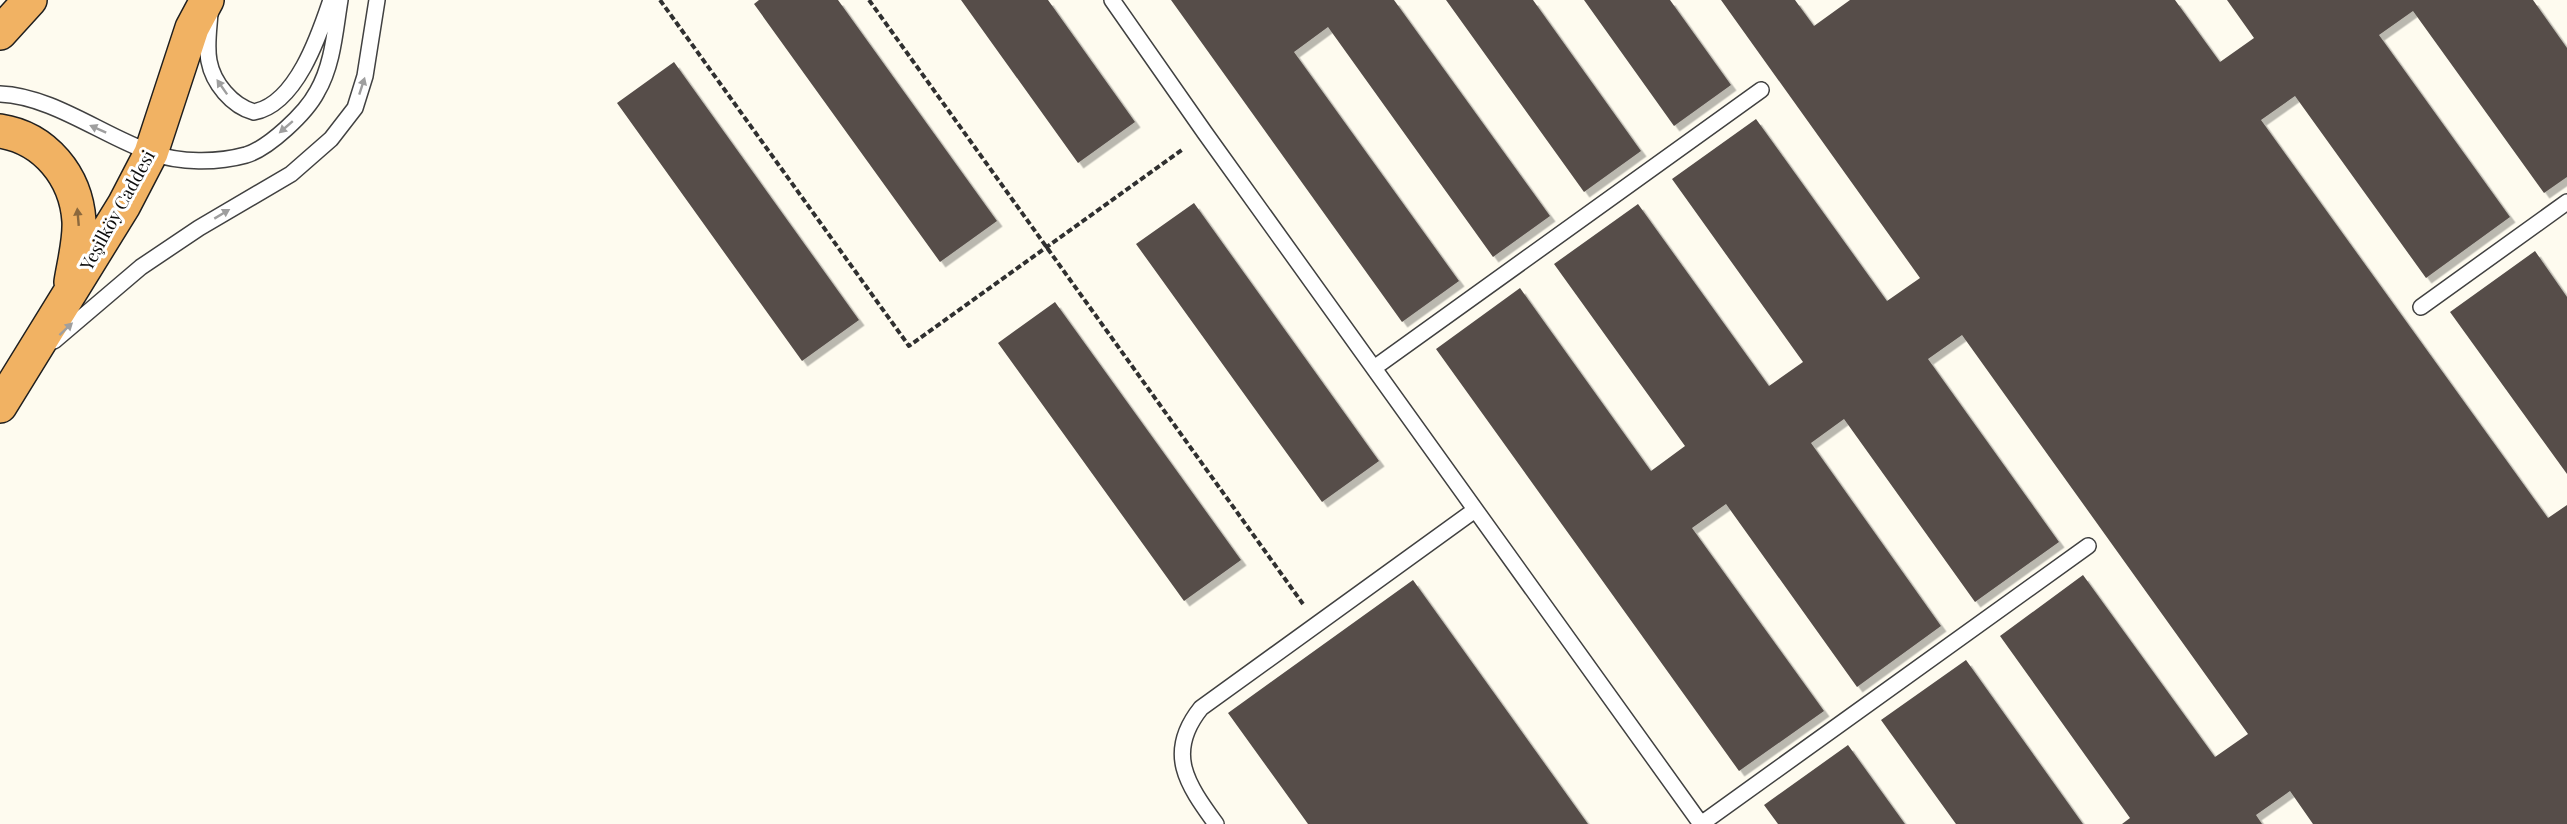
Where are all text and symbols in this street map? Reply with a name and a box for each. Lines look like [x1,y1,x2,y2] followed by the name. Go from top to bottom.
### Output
[358,77,367,95] one-way arrow
[216,79,228,95] one-way arrow
[279,120,294,133] one-way arrow
[88,124,106,134] one-way arrow
[74,146,160,275] street label: Yeşilköy Caddesi
[73,207,83,226] one-way arrow
[214,208,230,219] one-way arrow
[58,322,73,336] one-way arrow

